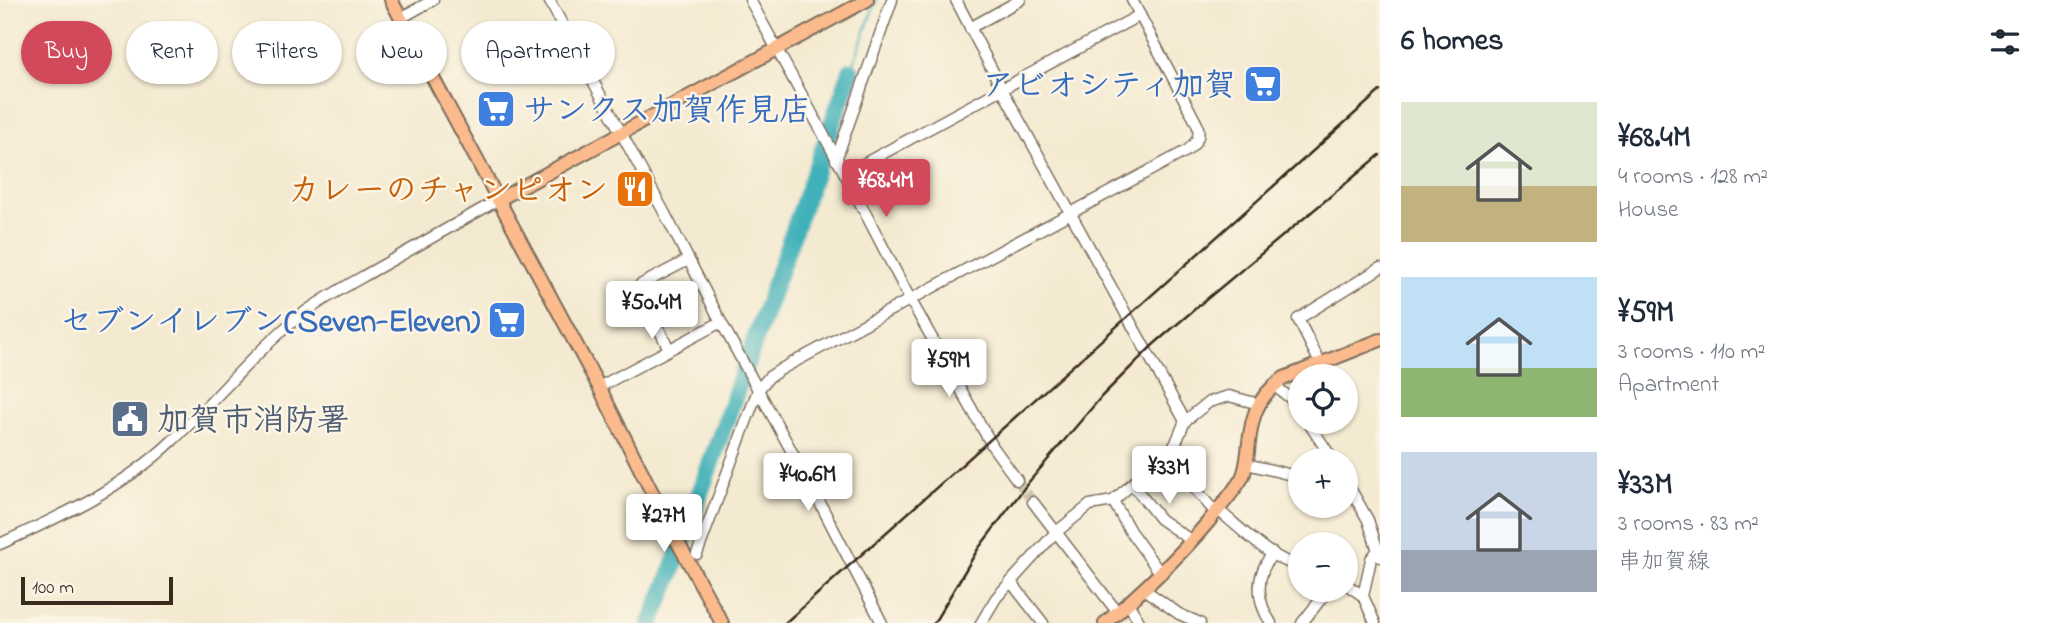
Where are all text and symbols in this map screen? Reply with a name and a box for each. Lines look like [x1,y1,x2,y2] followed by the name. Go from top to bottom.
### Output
[1401,20,1504,64] text: 6 homes
[21,21,112,84] chip: Buy
[126,21,218,84] chip: Rent
[232,21,342,84] chip: Filters
[356,21,447,84] chip: New
[461,21,615,84] chip: Apartment
[1986,23,2024,61] icon: filters
[1242,63,1284,105] supermarket icon: アビオシティ加賀
[982,64,1236,111] place label: アビオシティ加賀
[475,88,517,130] supermarket icon: サンクス加賀作見店
[523,89,811,136] place label: サンクス加賀作見店
[1618,117,1691,161] text: ¥68.4M
[1457,130,1541,214] icon: home
[829,160,943,219] pin: ¥68.4M
[1618,161,1768,194] text: 4 rooms · 128 m²
[858,165,914,198] text: ¥68.4M
[614,168,656,210] restaurant icon: カレーのチャンピオン
[288,169,608,216] place label: カレーのチャンピオン
[1618,194,1678,227] text: House
[595,282,709,341] pin: ¥50.4M
[622,287,682,320] text: ¥50.4M
[1618,292,1674,336] text: ¥59M
[486,299,528,341] supermarket icon: セブンイレブン(Seven-Eleven)
[60,300,481,347] place label: セブンイレブン(Seven-Eleven)
[1457,305,1541,389] icon: home
[1618,336,1765,369] text: 3 rooms · 110 m²
[908,340,990,399] pin: ¥59M
[927,345,971,378] text: ¥59M
[1288,364,1358,602] map controls
[1288,364,1358,434] button: locate
[1618,369,1719,402] text: Apartment
[109,398,151,440] public building icon: 加賀市消防署
[157,399,349,446] place label: 加賀市消防署
[1128,447,1210,506] pin: ¥33M
[1288,448,1358,518] button: +
[1148,452,1190,485] text: ¥33M
[751,454,865,513] pin: ¥40.6M
[779,459,837,492] text: ¥40.6M
[1618,464,1673,508] text: ¥33M
[1457,480,1541,564] icon: home
[623,494,705,554] pin: ¥27M
[642,500,686,533] text: ¥27M
[1618,508,1759,541] text: 3 rooms · 83 m²
[1288,532,1358,602] button: −
[1618,546,1710,579] text: 串加賀線
[21,574,173,606] scale bar
[32,575,74,602] text: 100 m

